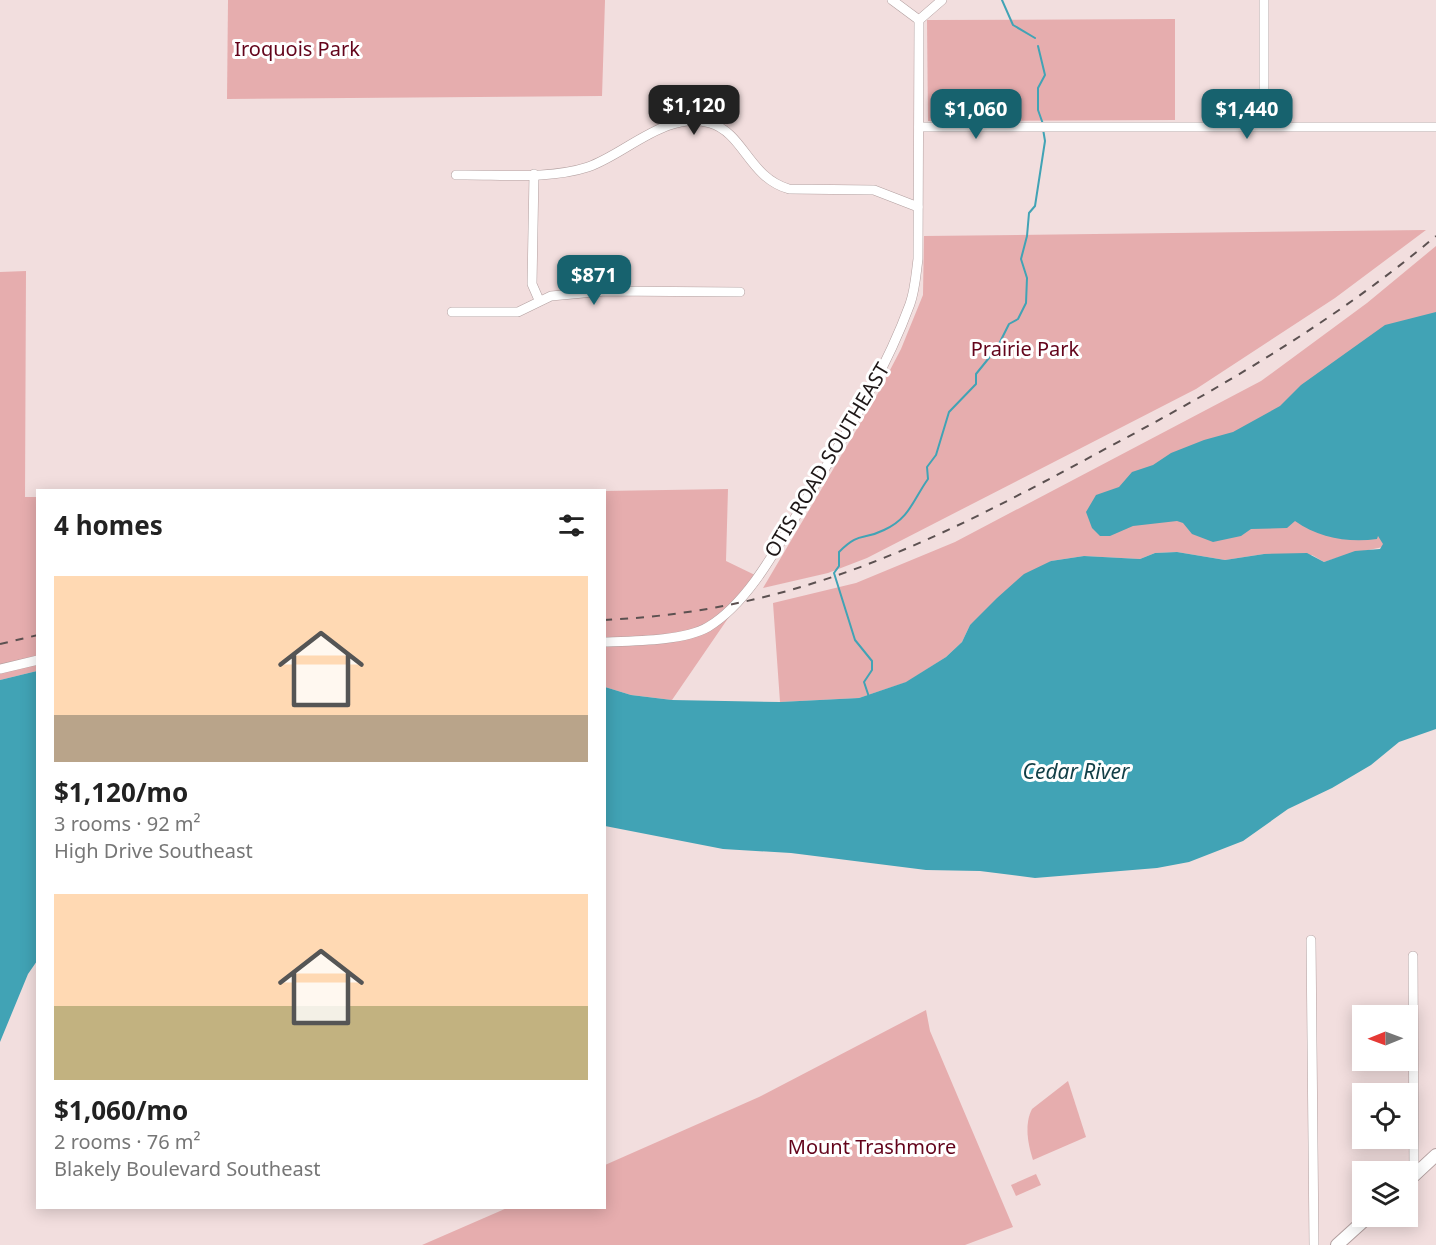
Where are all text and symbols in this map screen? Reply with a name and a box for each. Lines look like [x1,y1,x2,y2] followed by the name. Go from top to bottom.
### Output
[234,35,360,62] park label: Iroquois Park
[645,85,743,136] pin: $1,120
[927,89,1025,140] pin: $1,060
[1198,89,1296,140] pin: $1,440
[663,91,725,118] text: $1,120
[945,95,1007,122] text: $1,060
[1216,95,1278,122] text: $1,440
[558,255,630,306] pin: $871
[571,261,617,288] text: $871
[971,335,1080,362] park label: Prairie Park
[758,357,895,562] street label: OTIS ROAD SOUTHEAST
[54,507,163,543] text: 4 homes
[555,509,588,542] icon: filters
[267,615,375,723] icon: home
[1023,757,1131,785] water label: Cedar River
[54,774,188,810] text: $1,120/mo
[54,810,201,837] text: 3 rooms · 92 m²
[54,837,253,864] text: High Drive Southeast
[267,933,375,1041] icon: home
[1352,1005,1418,1071] north arrow
[1352,1005,1418,1227] map controls
[1352,1083,1418,1149] button: locate
[54,1092,188,1128] text: $1,060/mo
[54,1128,201,1155] text: 2 rooms · 76 m²
[788,1133,956,1160] park label: Mount Trashmore
[54,1155,320,1182] text: Blakely Boulevard Southeast
[1352,1161,1418,1227] button: layers

